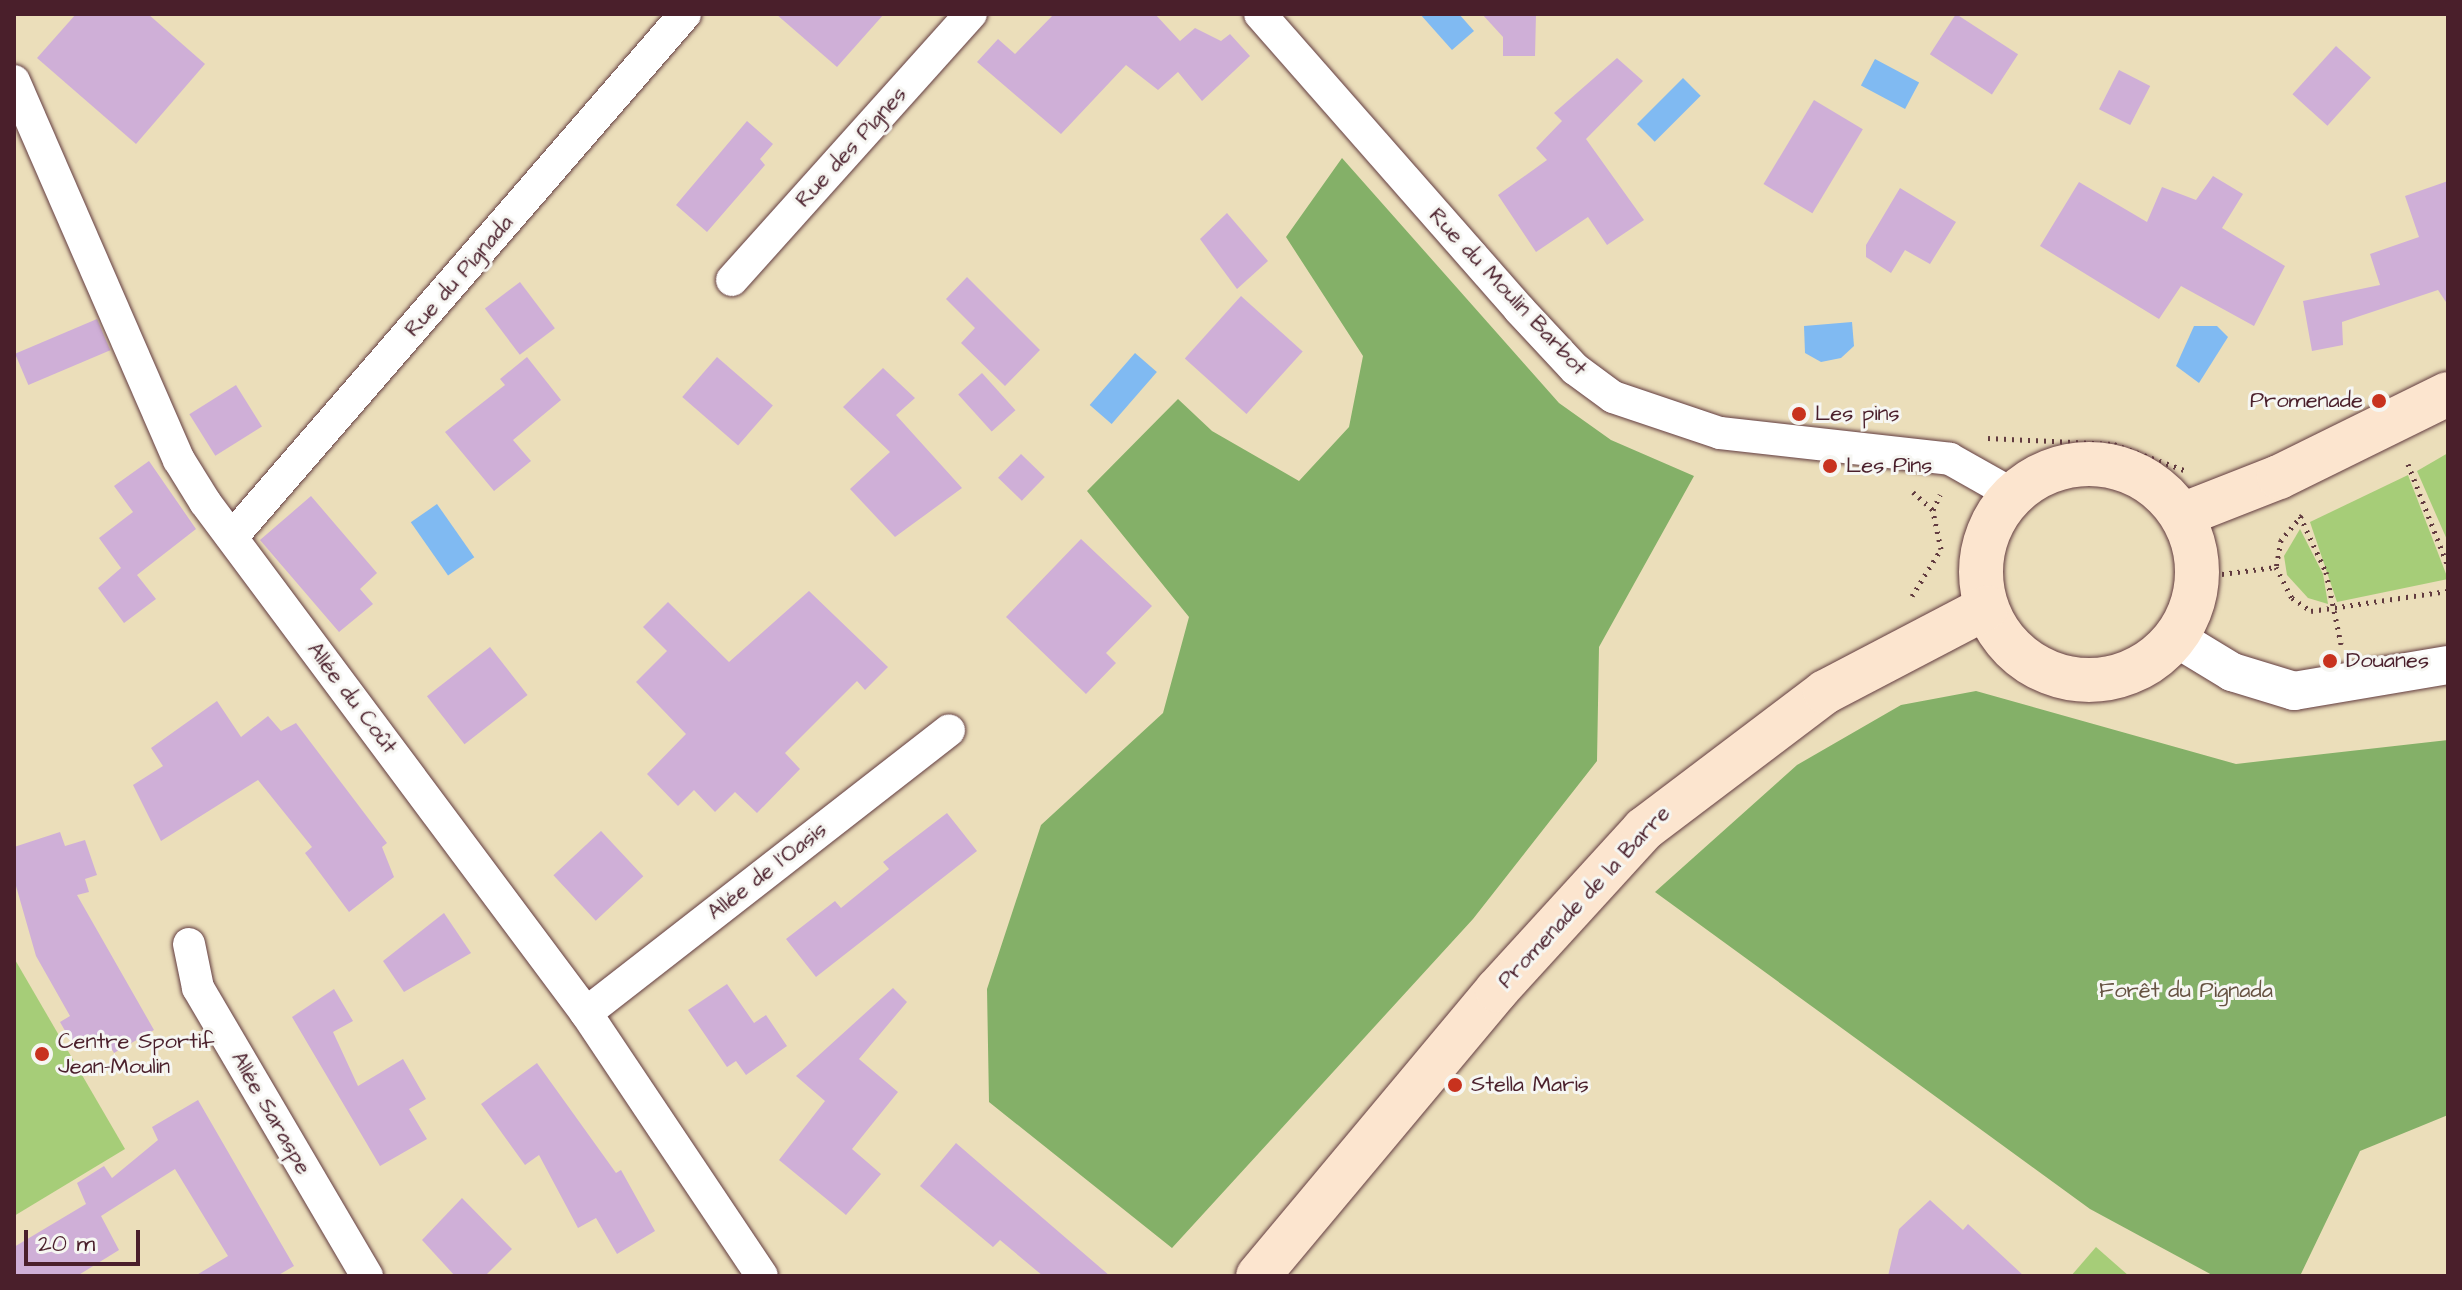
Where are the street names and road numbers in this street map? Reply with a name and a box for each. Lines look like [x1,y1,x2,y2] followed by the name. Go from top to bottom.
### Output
[790,81,912,213] street label: Rue des Pignes
[1423,203,1593,381] street label: Rue du Moulin Barbot
[399,210,519,342] street label: Rue du Pignada
[301,637,403,759] street label: Allée du Coût
[1492,800,1676,994] street label: Promenade de la Barre
[702,816,832,926] street label: Allée de l'Oasis
[225,1047,317,1179] street label: Allée Saraspe

